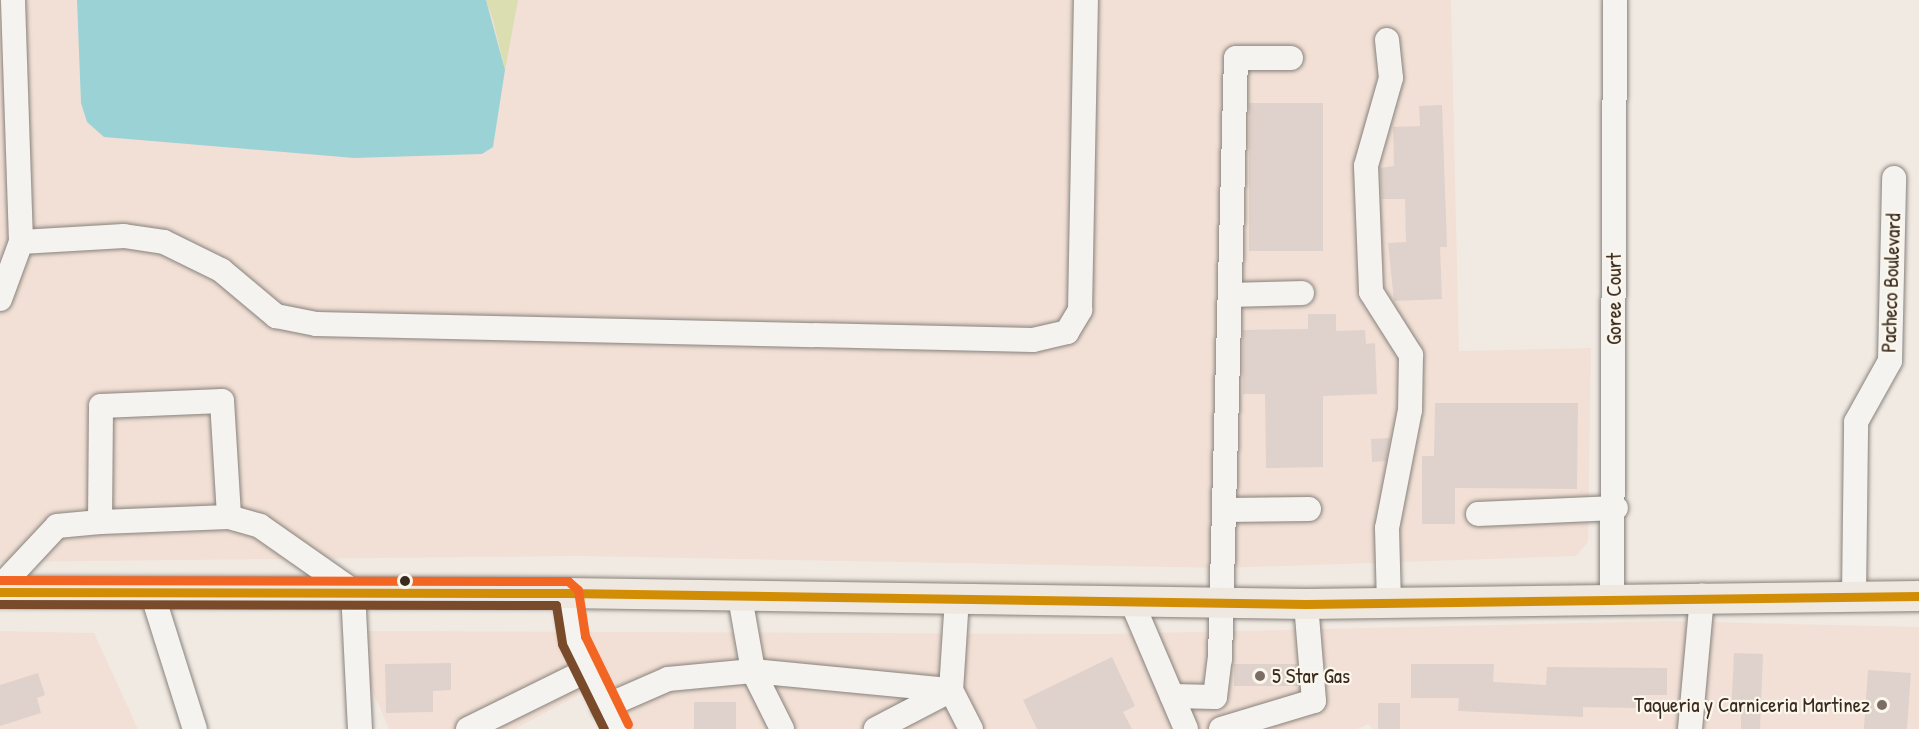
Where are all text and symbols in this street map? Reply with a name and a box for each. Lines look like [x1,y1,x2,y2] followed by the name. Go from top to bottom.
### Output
[1876,213,1906,353] street label: Pacheco Boulevard
[1601,253,1627,345] street label: Goree Court
[399,575,411,587] unlabelled marker
[1272,663,1350,689] place label: 5 Star Gas
[1253,669,1267,683] marker: 5 Star Gas
[1634,692,1870,718] place label: Taqueria y Carniceria Martinez
[1875,698,1889,712] marker: Taqueria y Carniceria Martinez

